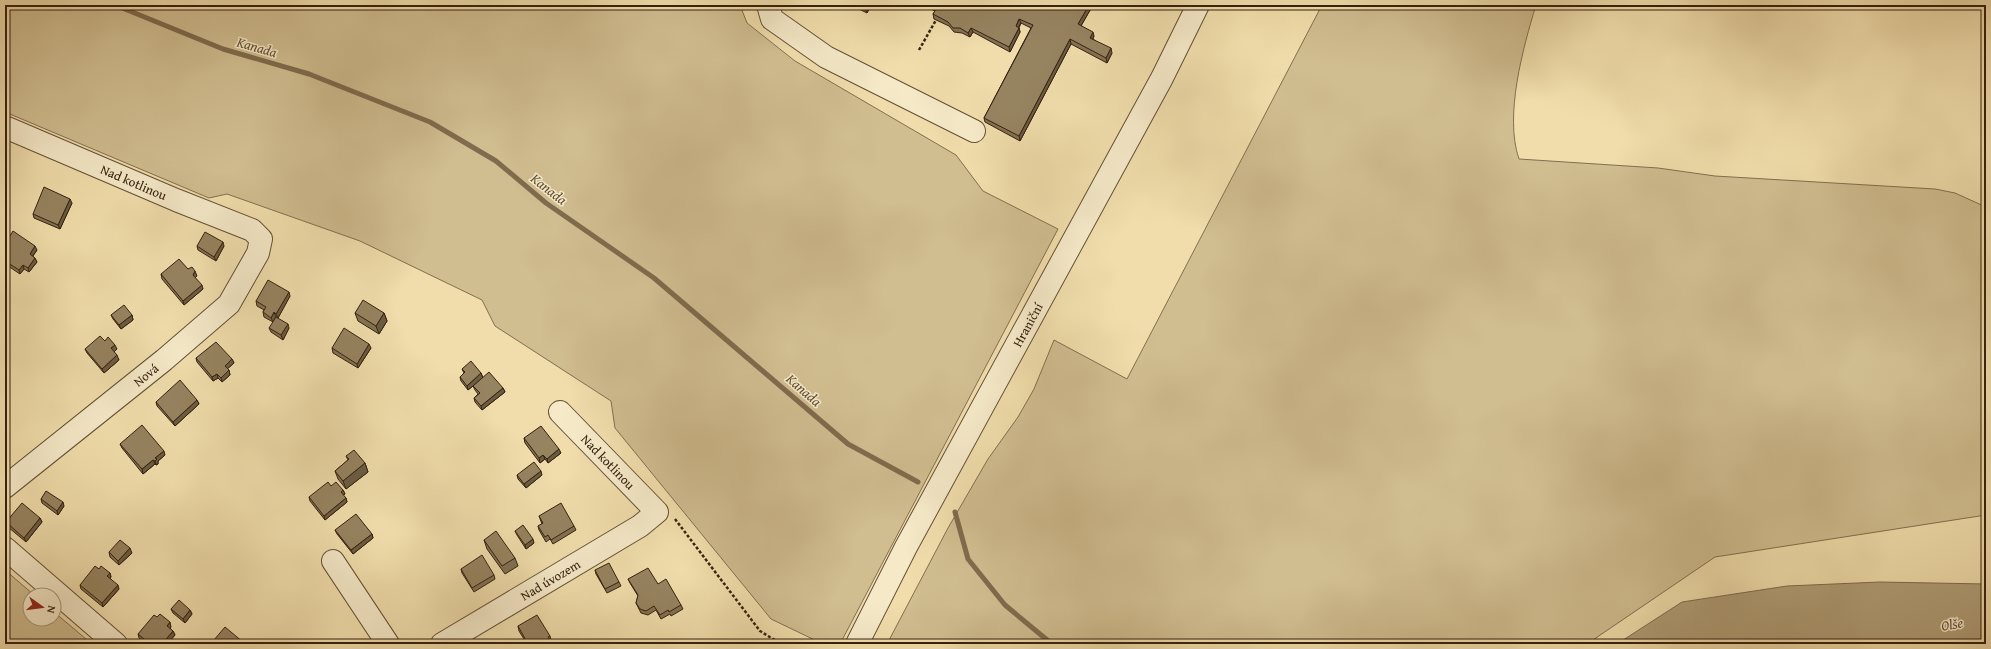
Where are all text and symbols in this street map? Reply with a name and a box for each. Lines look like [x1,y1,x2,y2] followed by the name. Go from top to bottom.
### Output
[234,31,280,62] water label: Kanada
[98,159,170,205] street label: Nad kotlinou
[526,168,572,210] water label: Kanada
[1008,299,1047,350] street label: Hraniční
[129,358,163,391] street label: Nová
[781,368,826,411] water label: Kanada
[577,430,639,494] street label: Nad kotlinou
[517,554,584,605] street label: Nad úvozem
[22,587,62,627] north arrow
[43,604,60,616] text: N
[1940,612,1965,636] water label: Olše

